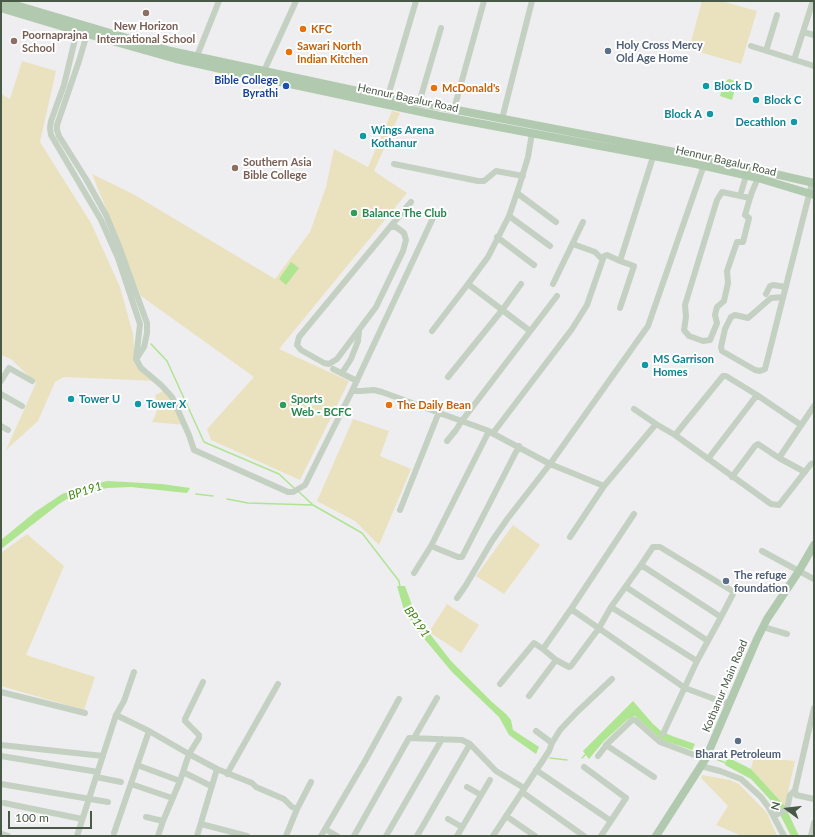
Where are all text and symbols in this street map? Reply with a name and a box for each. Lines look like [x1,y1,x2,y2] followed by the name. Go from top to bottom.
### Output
[141,8,151,18] marker: New Horizon International School
[97,19,195,45] place label: New Horizon International School
[311,22,332,36] place label: KFC
[298,24,308,34] marker: KFC
[22,28,88,54] place label: Poornaprajna School
[9,36,19,46] marker: Poornaprajna School
[616,38,703,64] place label: Holy Cross Mercy Old Age Home
[297,39,368,65] place label: Sawari North Indian Kitchen
[603,46,613,56] marker: Holy Cross Mercy Old Age Home
[284,47,294,57] marker: Sawari North Indian Kitchen
[214,73,278,99] place label: Bible College Byrathi
[714,79,752,93] place label: Block D
[281,81,291,91] marker: Bible College Byrathi
[356,81,460,115] street label: Hennur Bagalur Road
[442,81,500,95] place label: McDonald's
[701,81,711,91] marker: Block D
[429,83,439,93] marker: McDonald's
[764,93,801,107] place label: Block C
[751,95,761,105] marker: Block C
[664,107,702,121] place label: Block A
[705,109,715,119] marker: Block A
[735,115,786,129] place label: Decathlon
[789,117,799,127] marker: Decathlon
[371,123,434,149] place label: Wings Arena Kothanur
[358,131,368,141] marker: Wings Arena Kothanur
[674,143,778,179] street label: Hennur Bagalur Road
[243,155,312,181] place label: Southern Asia Bible College
[230,163,240,173] marker: Southern Asia Bible College
[362,206,447,220] place label: Balance The Club
[349,208,359,218] marker: Balance The Club
[653,352,714,378] place label: MS Garrison Homes
[640,360,650,370] marker: MS Garrison Homes
[79,392,120,406] place label: Tower U
[291,392,351,418] place label: Sports Web - BCFC
[66,394,76,404] marker: Tower U
[146,397,186,411] place label: Tower X
[397,398,471,412] place label: The Daily Bean
[133,399,143,409] marker: Tower X
[278,400,288,410] marker: Sports Web - BCFC
[384,400,394,410] marker: The Daily Bean
[66,479,104,503] water label: BP191
[734,568,788,594] place label: The refuge foundation
[721,576,731,586] marker: The refuge foundation
[401,604,433,640] water label: BP191
[700,638,750,734] street label: Kothanur Main Road
[733,736,743,746] marker: Bharat Petroleum
[695,747,781,761] place label: Bharat Petroleum
[767,789,807,829] north arrow
[768,800,782,812] text: N
[10,803,94,829] scale bar
[15,810,49,825] text: 100 m

